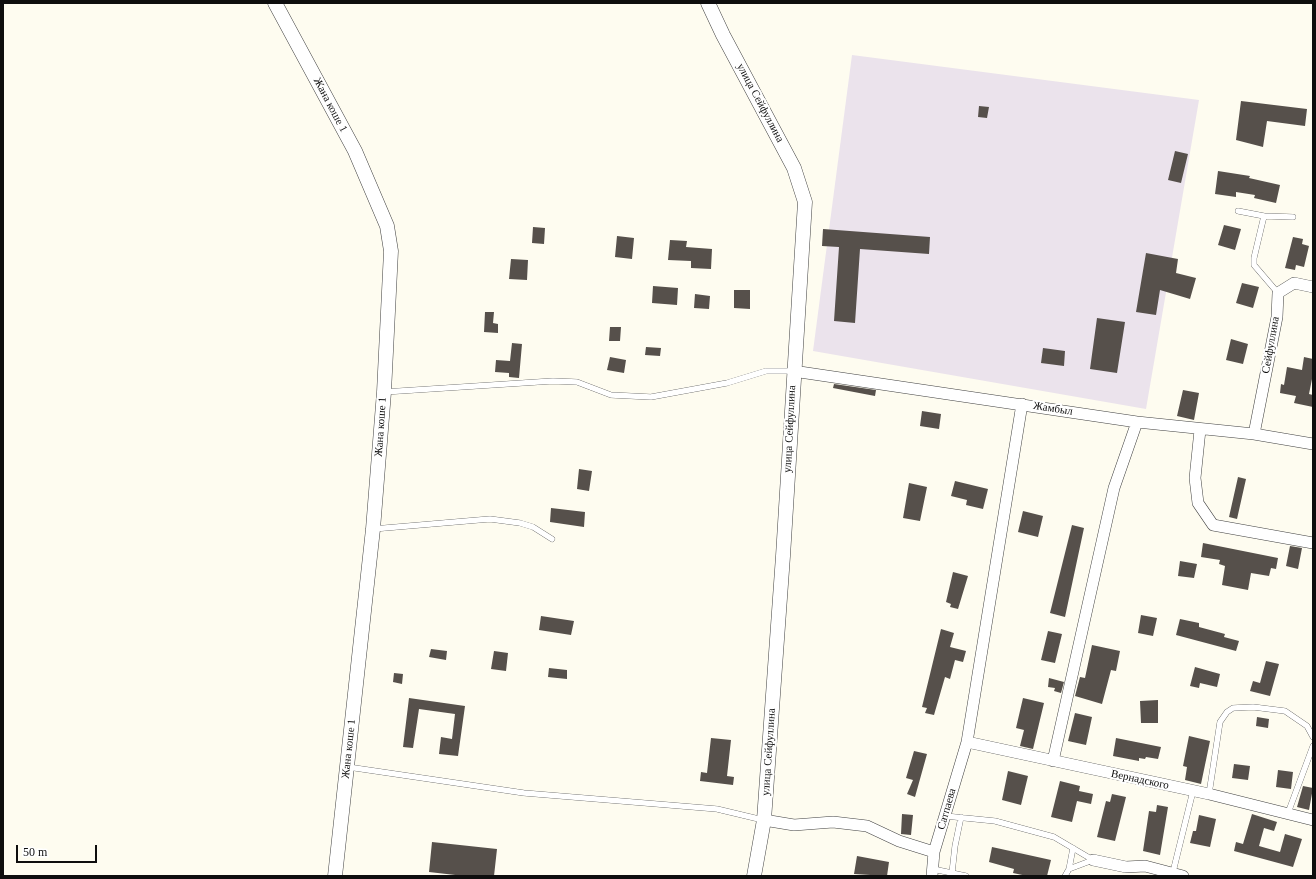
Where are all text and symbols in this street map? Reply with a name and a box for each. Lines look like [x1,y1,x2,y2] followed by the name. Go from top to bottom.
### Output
[734,61,786,145] street label: улица Сейфуллина
[310,75,350,135] street label: Жана коше 1
[1259,315,1283,375] street label: Сейфуллина
[781,385,799,473] street label: улица Сейфуллина
[372,397,390,457] street label: Жана коше 1
[1032,399,1074,419] street label: Жамбыл
[759,708,779,796] street label: улица Сейфуллина
[339,719,359,779] street label: Жана коше 1
[1110,767,1170,793] street label: Вернадского
[935,787,959,831] street label: Сатпаева
[18,837,99,863] scale bar
[23,845,47,859] text: 50 m

